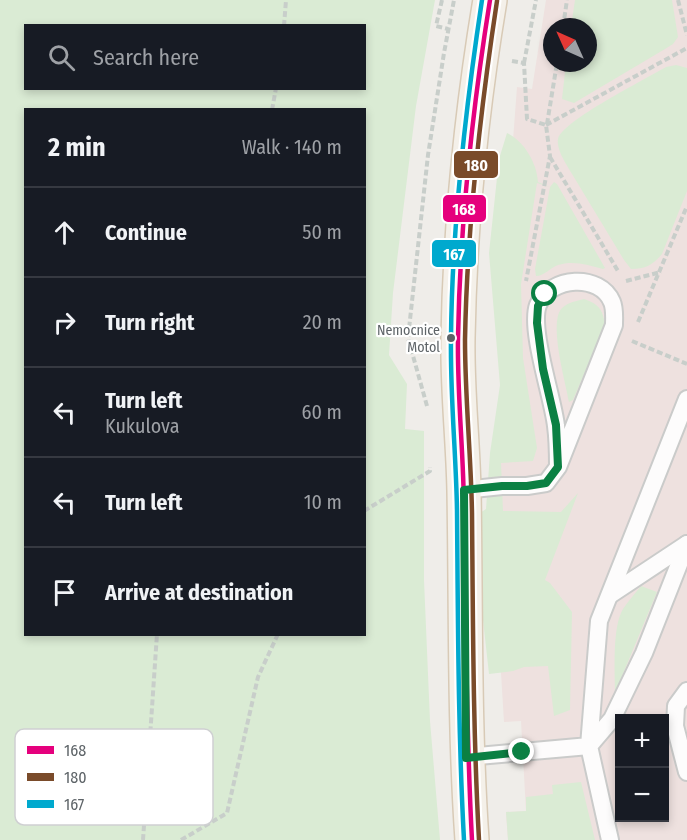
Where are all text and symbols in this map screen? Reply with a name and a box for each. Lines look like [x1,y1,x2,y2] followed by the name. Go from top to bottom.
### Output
[543,18,597,72] north arrow
[24,24,366,90] search box
[45,41,78,74] icon: search
[93,44,199,71] text: Search here
[48,132,106,163] text: 2 min
[242,135,342,159] text: Walk · 140 m
[453,150,499,179] line badge: 180
[464,156,488,175] text: 180
[442,194,487,223] line badge: 168
[452,200,476,219] text: 168
[48,216,81,249] icon: ahead
[105,219,187,246] text: Continue
[302,220,342,244] text: 50 m
[431,239,477,268] line badge: 167
[443,245,465,264] text: 167
[531,280,557,306] route start
[48,306,81,339] icon: right
[105,309,194,336] text: Turn right
[303,310,342,334] text: 20 m
[377,322,440,356] place label: Nemocnice Motol
[445,332,457,344] marker: Nemocnice Motol
[105,387,183,414] text: Turn left
[48,396,81,429] icon: left
[302,400,342,424] text: 60 m
[105,414,180,438] text: Kukulova
[48,486,81,519] icon: left
[105,489,183,516] text: Turn left
[304,490,342,514] text: 10 m
[48,576,81,609] icon: arrive
[105,579,293,606] text: Arrive at destination
[615,714,669,822] map controls
[615,714,669,768] button: +
[15,729,213,825] legend
[508,738,534,764] route end
[64,741,86,760] text: 168
[64,768,87,787] text: 180
[615,768,669,822] button: −
[64,795,85,814] text: 167

